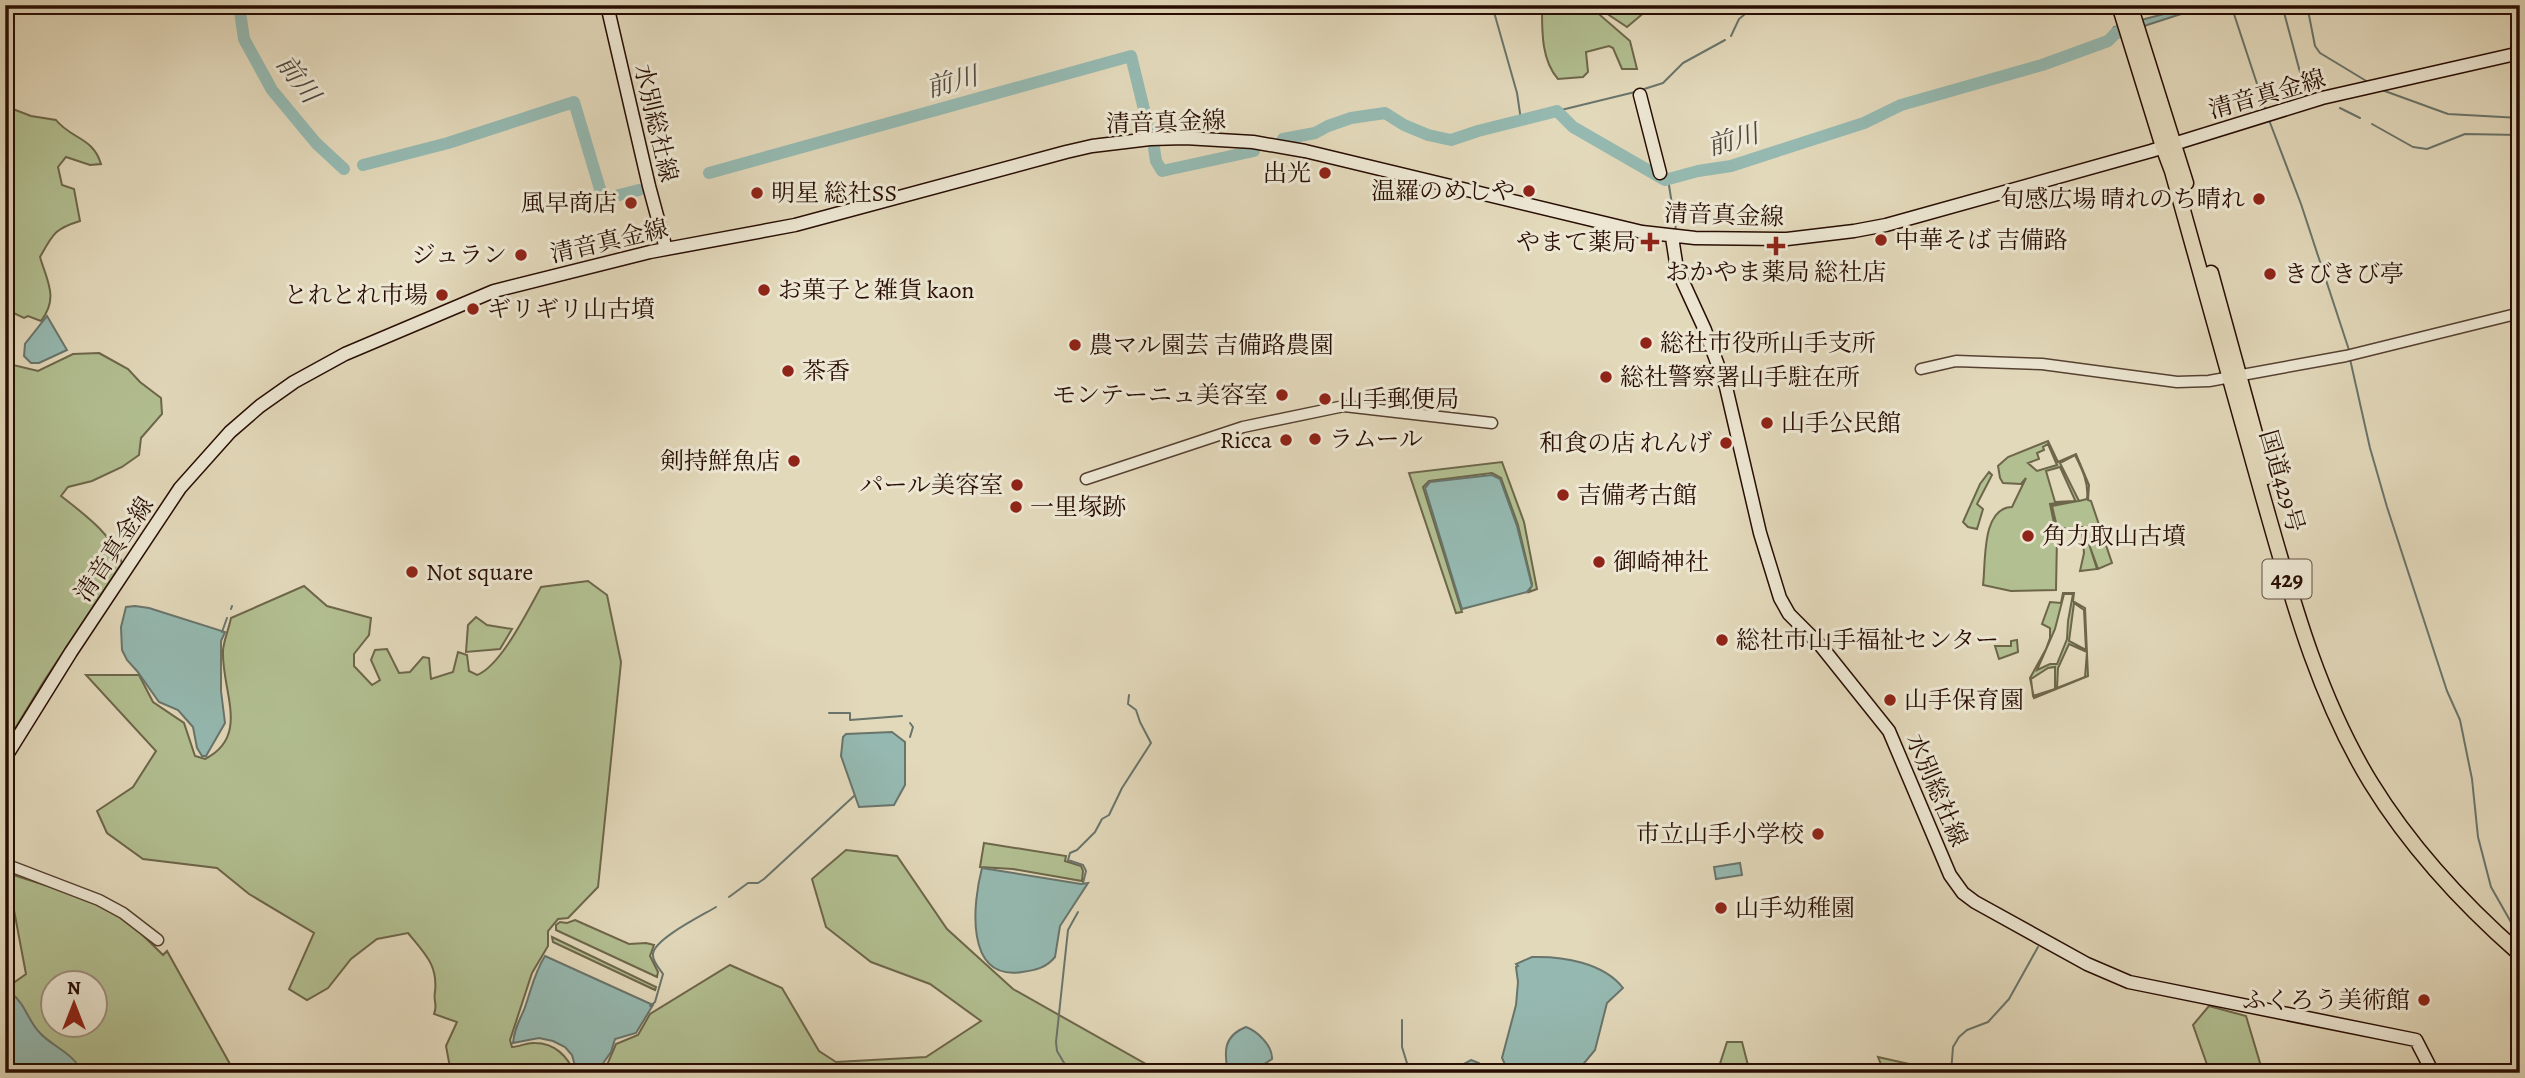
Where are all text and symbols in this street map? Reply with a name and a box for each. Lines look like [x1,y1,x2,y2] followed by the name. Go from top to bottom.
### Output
[268,48,329,113] water label: 前川
[922,58,985,106] water label: 前川
[627,61,685,185] street label: 水別総社線
[2205,62,2329,126] street label: 清音真金線
[1105,104,1227,140] street label: 清音真金線
[1703,115,1766,164] water label: 前川
[1263,157,1311,189] place label: 出光
[1317,165,1333,181] marker: 出光
[1371,175,1515,207] place label: 温羅のめしや
[771,177,897,209] place label: 明星 総社SS
[1521,183,1537,199] marker: 温羅のめしや
[2000,183,2245,215] place label: 旬感広場 晴れのち晴れ
[749,185,765,201] marker: 明星 総社SS
[521,187,617,219] place label: 風早商店
[2251,191,2267,207] marker: 旬感広場 晴れのち晴れ
[623,195,639,211] marker: 風早商店
[1663,197,1785,233] street label: 清音真金線
[547,212,671,270] street label: 清音真金線
[1895,224,2068,256] place label: 中華そば 吉備路
[1516,226,1636,258] place label: やまて薬局
[1873,232,1889,248] marker: 中華そば 吉備路
[1642,234,1658,250] marker: やまて薬局
[1768,238,1784,254] marker: おかやま薬局 総社店
[411,239,507,271] place label: ジュラン
[513,247,529,263] marker: ジュラン
[1666,256,1886,288] place label: おかやま薬局 総社店
[2284,258,2404,290] place label: きびきび亭
[2262,266,2278,282] marker: きびきび亭
[778,274,975,306] place label: お菓子と雑貨 kaon
[284,279,428,311] place label: とれとれ市場
[756,282,772,298] marker: お菓子と雑貨 kaon
[434,287,450,303] marker: とれとれ市場
[487,293,655,325] place label: ギリギリ山古墳
[465,301,481,317] marker: ギリギリ山古墳
[1660,327,1876,359] place label: 総社市役所山手支所
[1089,329,1334,361] place label: 農マル園芸 吉備路農園
[1638,335,1654,351] marker: 総社市役所山手支所
[1067,337,1083,353] marker: 農マル園芸 吉備路農園
[802,355,850,387] place label: 茶香
[1620,361,1860,393] place label: 総社警察署山手駐在所
[780,363,796,379] marker: 茶香
[1598,369,1614,385] marker: 総社警察署山手駐在所
[1052,379,1268,411] place label: モンテーニュ美容室
[1339,383,1459,415] place label: 山手郵便局
[1274,387,1290,403] marker: モンテーニュ美容室
[1317,391,1333,407] marker: 山手郵便局
[1781,407,1901,439] place label: 山手公民館
[1759,415,1775,431] marker: 山手公民館
[1329,423,1423,455] place label: ラムール
[1220,424,1273,456] place label: Ricca
[2252,426,2312,536] street label: 国道429号
[1539,427,1712,459] place label: 和食の店 れんげ
[1307,431,1323,447] marker: ラムール
[1278,432,1294,448] marker: Ricca
[1718,435,1734,451] marker: 和食の店 れんげ
[660,445,780,477] place label: 剣持鮮魚店
[786,453,802,469] marker: 剣持鮮魚店
[859,469,1003,501] place label: パール美容室
[1009,477,1025,493] marker: パール美容室
[1577,479,1697,511] place label: 吉備考古館
[1555,487,1571,503] marker: 吉備考古館
[67,490,161,608] street label: 清音真金線
[1030,491,1126,523] place label: 一里塚跡
[1008,499,1024,515] marker: 一里塚跡
[2042,520,2186,552] place label: 角力取山古墳
[2020,528,2036,544] marker: 角力取山古墳
[1613,546,1709,578] place label: 御崎神社
[1591,554,1607,570] marker: 御崎神社
[426,556,533,588] place label: Not square
[2262,559,2312,598] road number: 429
[404,564,420,580] marker: Not square
[1736,624,1999,656] place label: 総社市山手福祉センター
[1714,632,1730,648] marker: 総社市山手福祉センター
[1904,684,2024,716] place label: 山手保育園
[1882,692,1898,708] marker: 山手保育園
[1899,729,1975,851] street label: 水別総社線
[1636,818,1804,850] place label: 市立山手小学校
[1810,826,1826,842] marker: 市立山手小学校
[1735,892,1855,924] place label: 山手幼稚園
[1713,900,1729,916] marker: 山手幼稚園
[38,970,108,1040] north arrow
[67,975,81,1001] text: N
[2242,984,2410,1016] place label: ふくろう美術館
[2416,992,2432,1008] marker: ふくろう美術館

